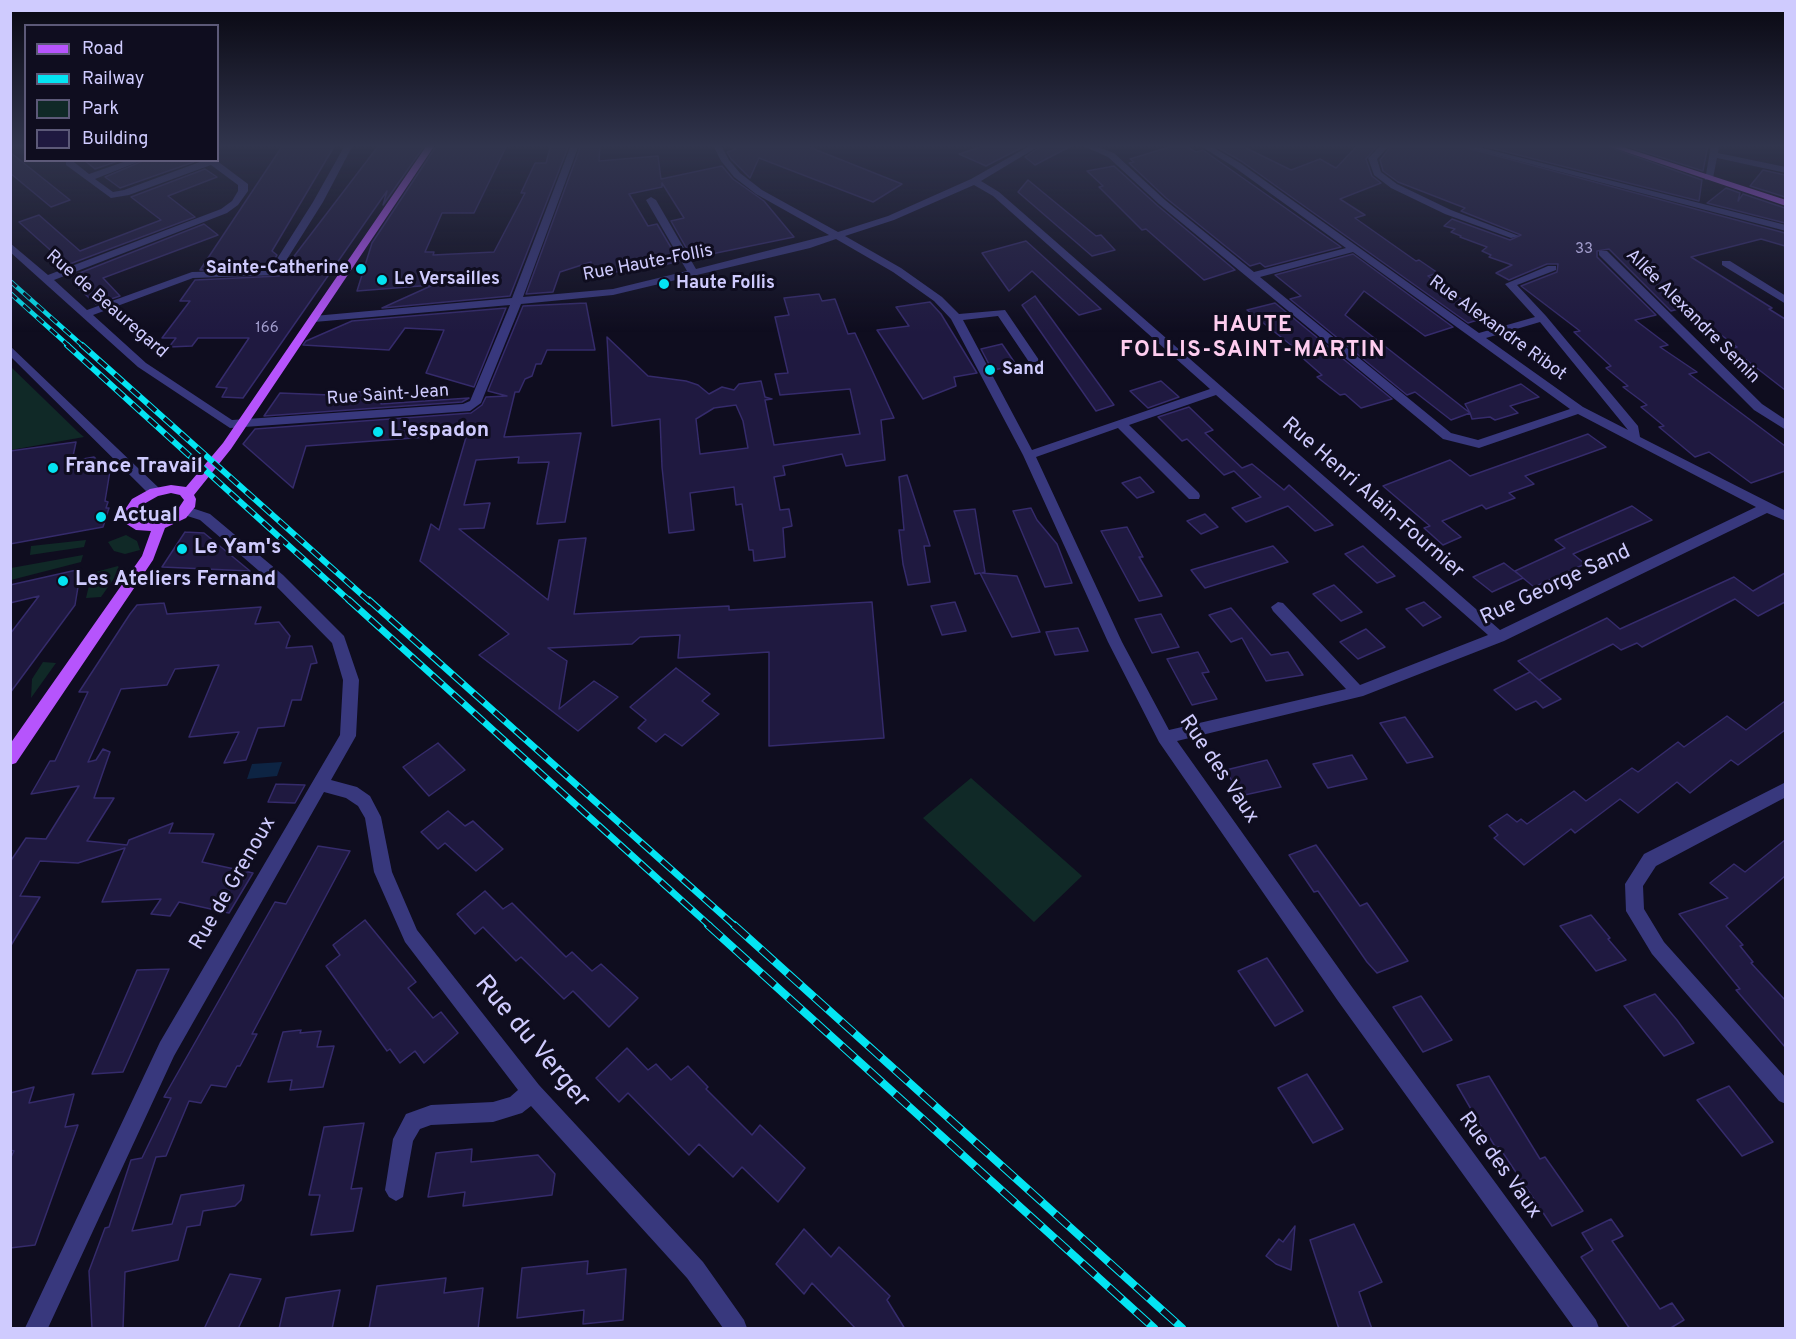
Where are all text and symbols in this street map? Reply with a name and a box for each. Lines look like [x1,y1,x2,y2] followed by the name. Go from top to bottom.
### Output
[24,24,219,162] legend
[82,38,124,61] text: Road
[82,68,144,91] text: Railway
[82,98,119,121] text: Park
[82,128,148,151] text: Building
[581,241,715,287] street label: Rue Haute-Follis
[1575,241,1593,259] house number: 33
[1620,245,1764,389] street label: Allée Alexandre Semin
[41,246,171,364] street label: Rue de Beauregard
[206,258,349,280] place label: Sainte-Catherine
[354,262,368,276] marker: Sainte-Catherine
[394,269,500,291] place label: Le Versailles
[1424,272,1570,386] street label: Rue Alexandre Ribot
[375,273,389,287] marker: Le Versailles
[676,273,775,295] place label: Haute Follis
[657,277,671,291] marker: Haute Follis
[1120,314,1386,366] district label: HAUTE FOLLIS-SAINT-MARTIN
[255,320,279,338] house number: 166
[1002,359,1044,381] place label: Sand
[983,363,997,377] marker: Sand
[326,381,450,411] street label: Rue Saint-Jean
[1276,413,1468,585] street label: Rue Henri Alain-Fournier
[390,419,489,445] place label: L'espadon
[371,425,385,439] marker: L'espadon
[65,455,203,481] place label: France Travail
[46,461,60,475] marker: France Travail
[113,504,178,530] place label: Actual
[94,510,108,524] marker: Actual
[194,536,281,562] place label: Le Yam's
[1477,540,1635,632] street label: Rue George Sand
[175,542,189,556] marker: Le Yam's
[75,568,276,594] place label: Les Ateliers Fernand
[56,574,70,588] marker: Les Ateliers Fernand
[1173,711,1263,829] street label: Rue des Vaux
[186,813,282,955] street label: Rue de Grenoux
[466,970,596,1116] street label: Rue du Verger
[1452,1108,1546,1224] street label: Rue des Vaux

